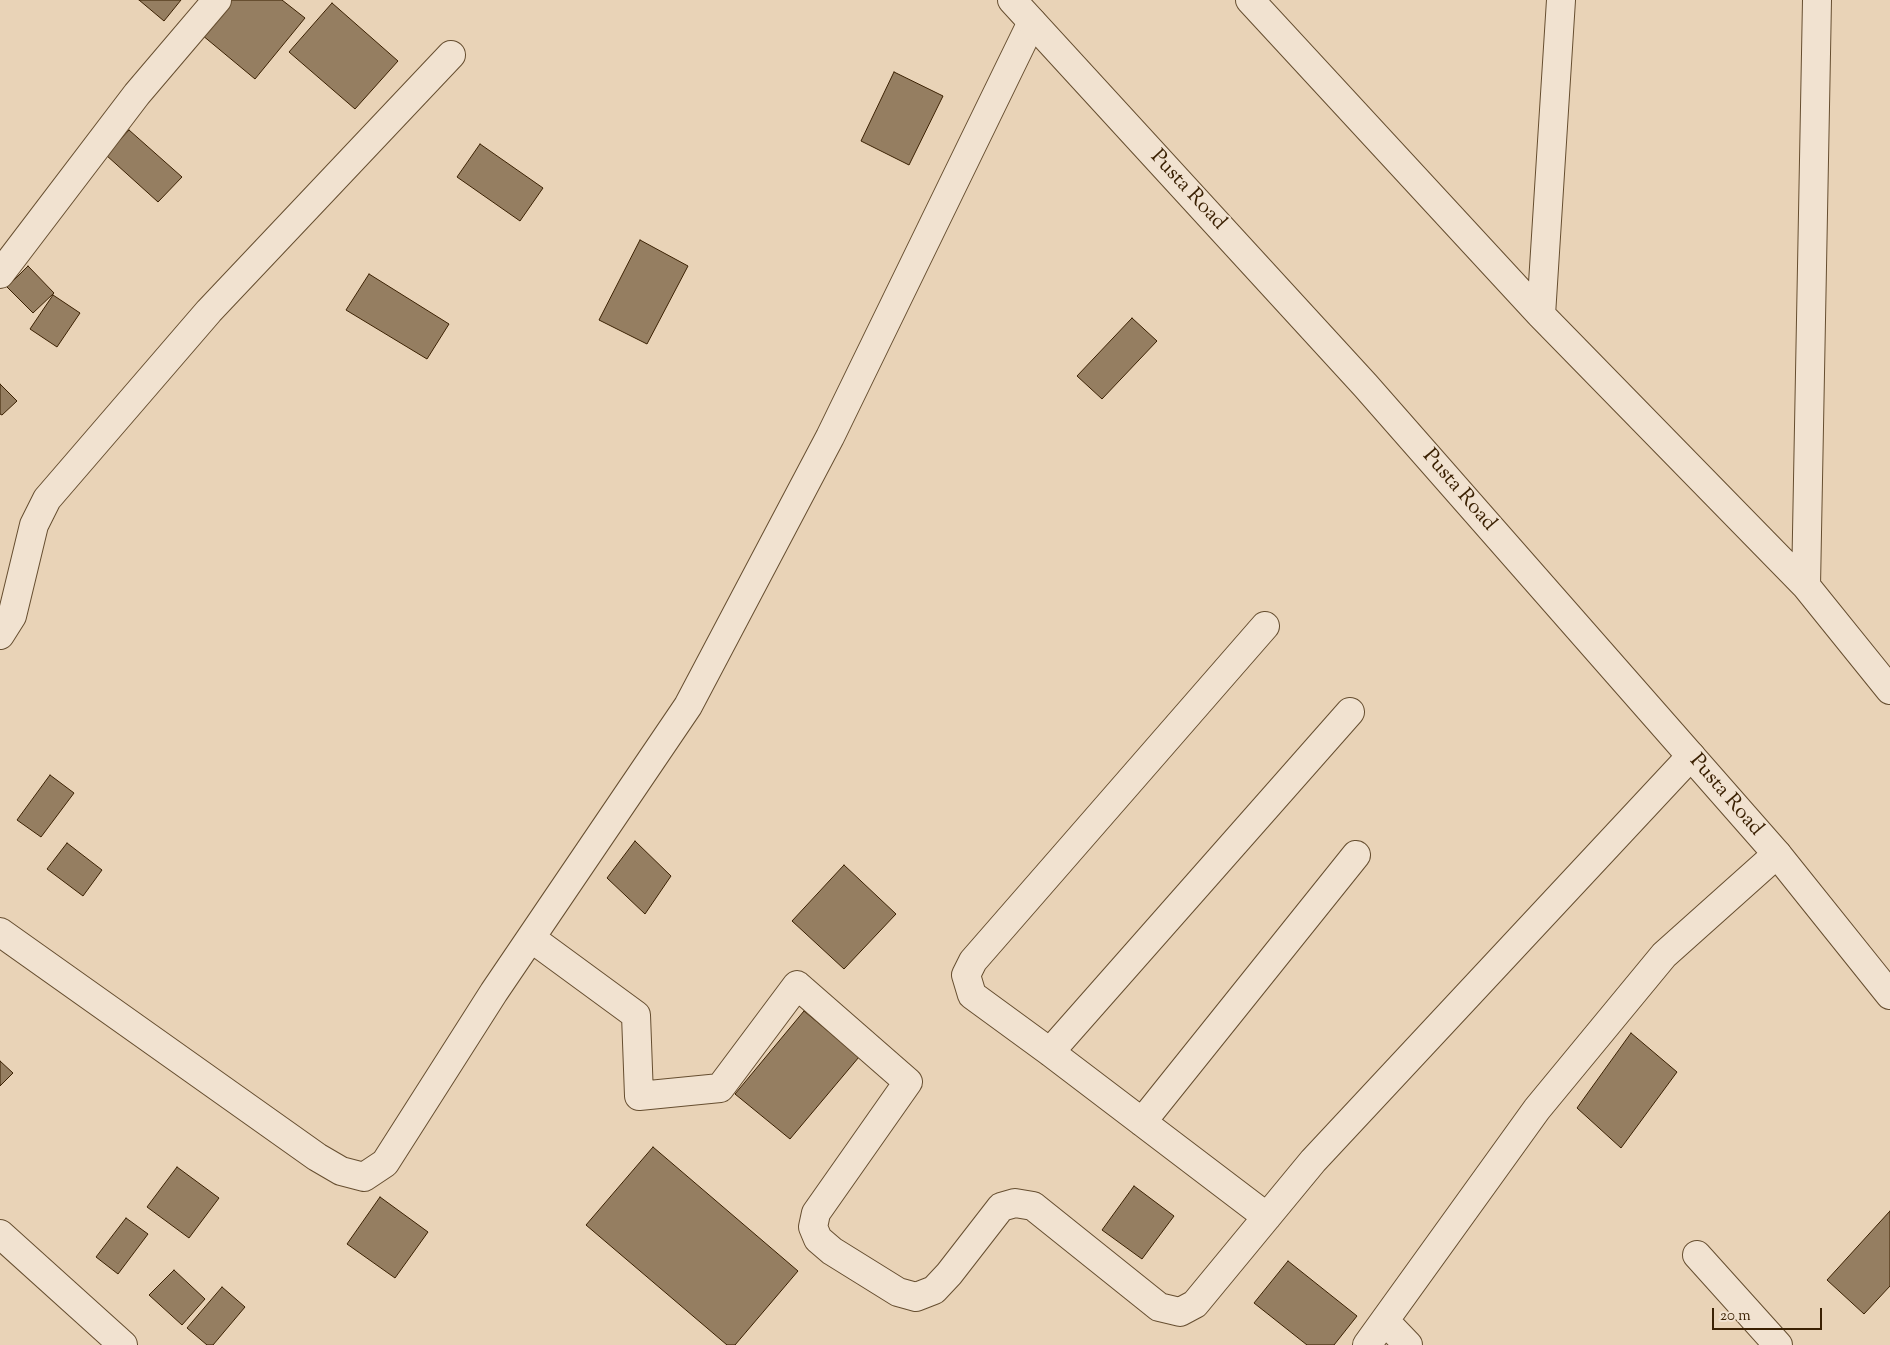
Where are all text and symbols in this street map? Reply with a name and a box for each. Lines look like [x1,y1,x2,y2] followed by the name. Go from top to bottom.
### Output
[1144,146,1230,236] street label: Pusta Road
[1416,445,1500,537] street label: Pusta Road
[1683,750,1767,842] street label: Pusta Road
[1715,1298,1825,1330] scale bar
[1720,1306,1751,1327] text: 20 m

